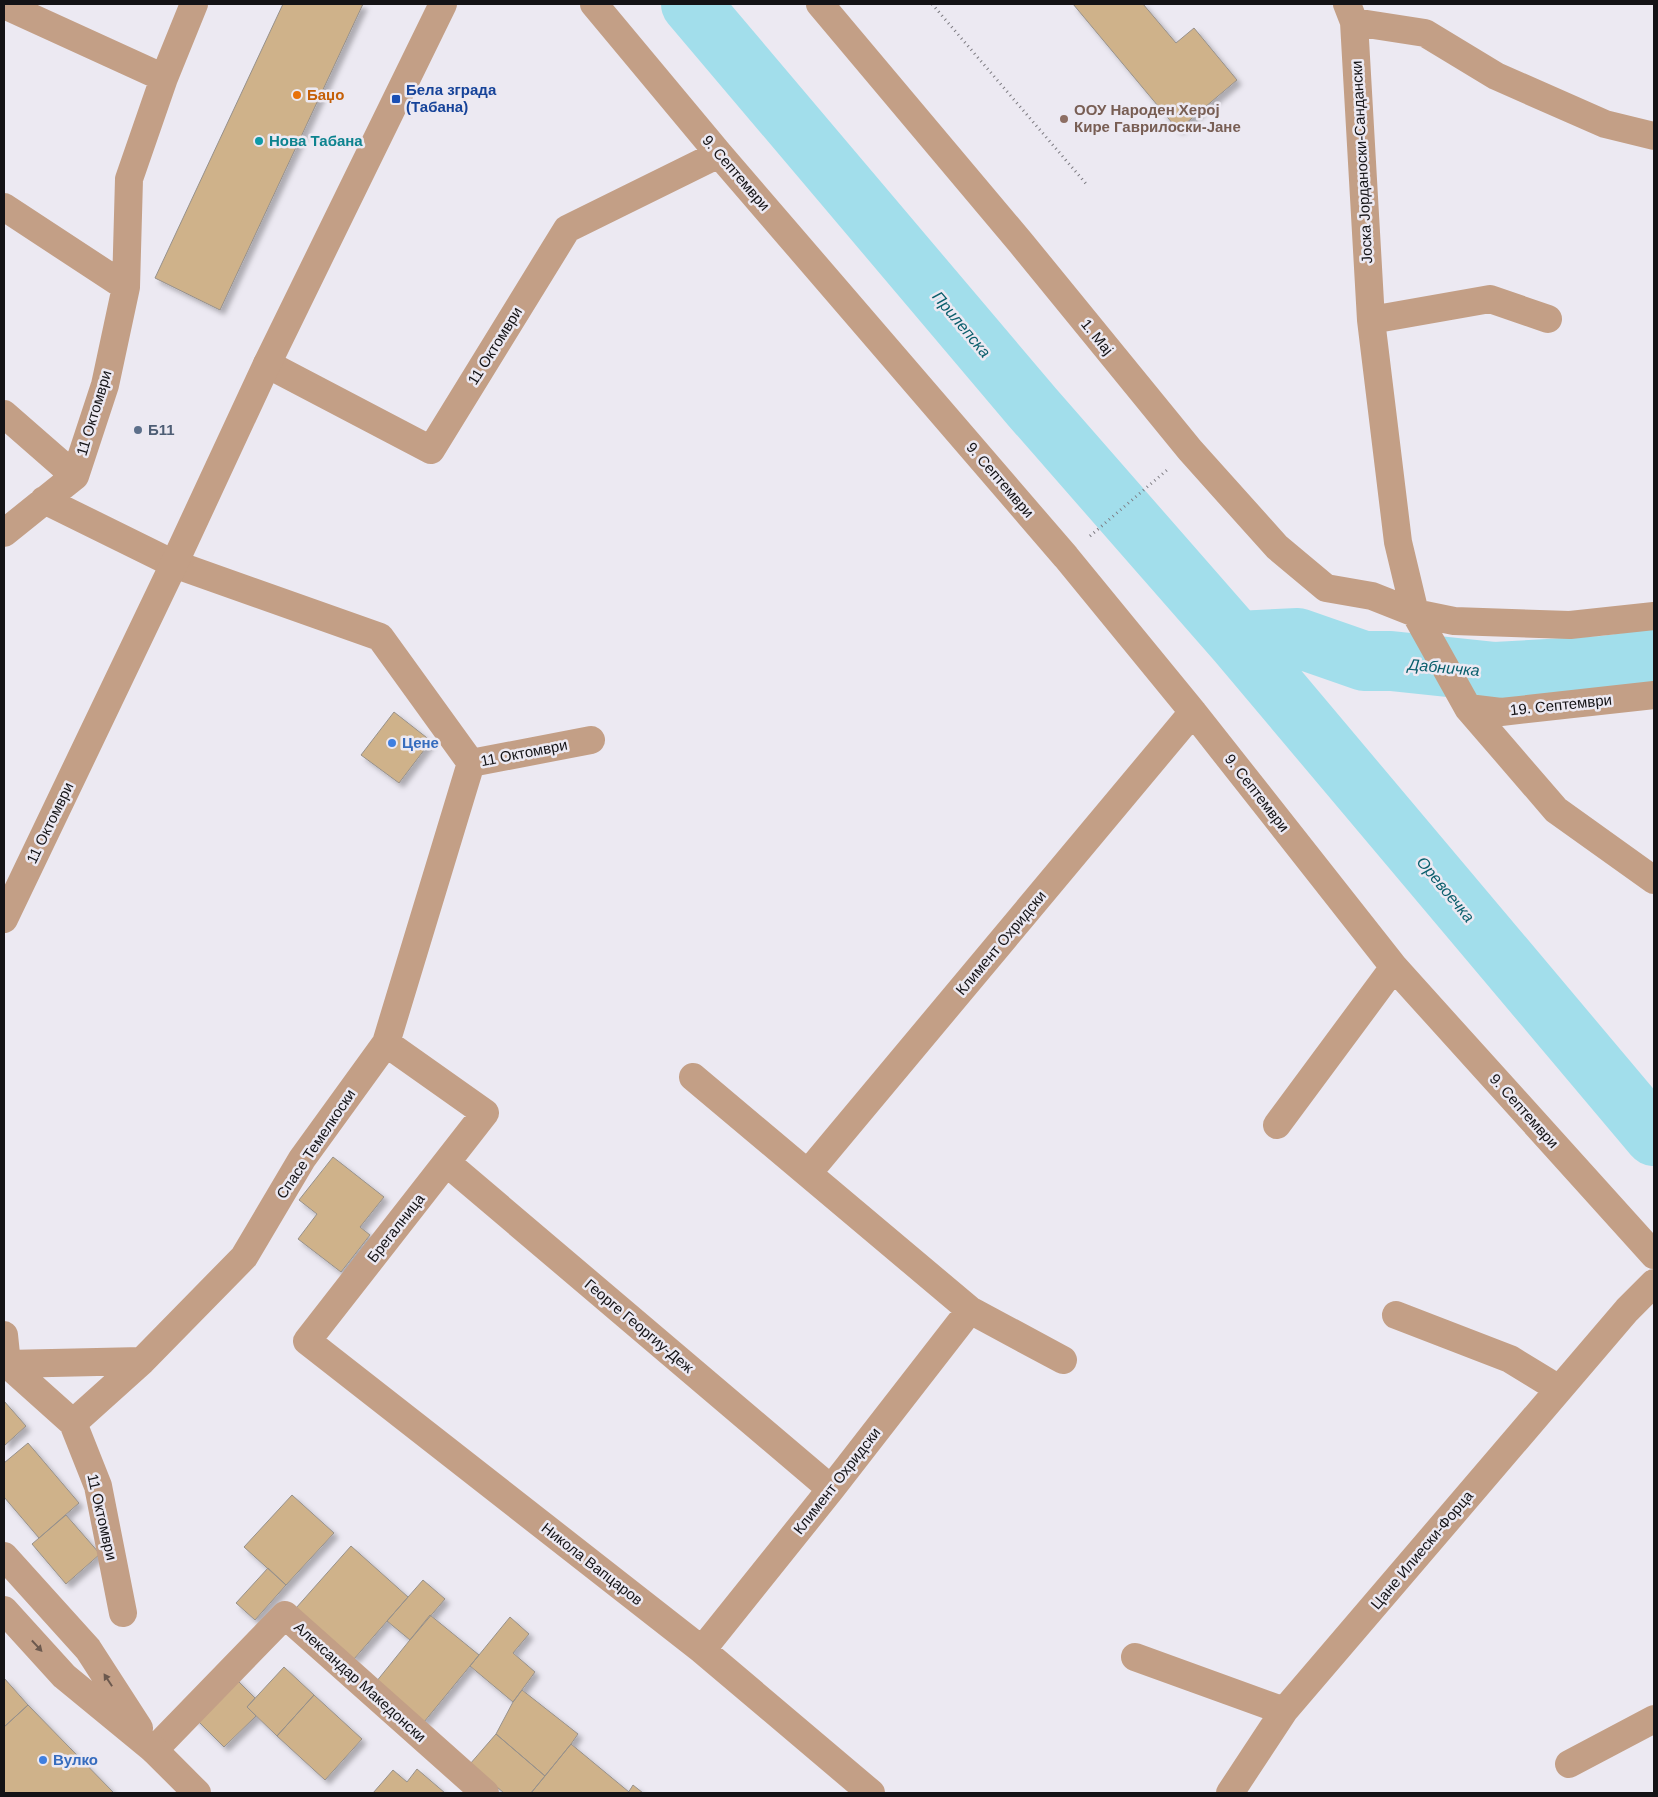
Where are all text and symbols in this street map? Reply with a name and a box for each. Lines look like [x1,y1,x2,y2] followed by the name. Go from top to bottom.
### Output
[1348,60,1375,264] street label: Јоска Јорданоски-Сандански
[406,81,497,115] place label: Бела зграда (Табана)
[307,86,344,103] place label: Баџо
[291,89,303,101] marker: Баџо
[390,93,402,105] marker: Бела зграда (Табана)
[1074,101,1241,135] place label: ООУ Народен Херој Кире Гаврилоски-Јане
[1058,113,1070,125] marker: ООУ Народен Херој Кире Гаврилоски-Јане
[269,132,363,149] place label: Нова Табана
[699,132,774,214] street label: 9. Септември
[253,135,265,147] marker: Нова Табана
[929,288,994,361] water label: Прилепска
[464,304,525,388] street label: 11 Октомври
[1078,315,1117,358] street label: 1. Мај
[73,368,115,458] street label: 11 Октомври
[148,421,175,438] place label: Б11
[132,424,144,436] marker: Б11
[963,439,1038,521] street label: 9. Септември
[1406,656,1480,679] water label: Дабничка
[1509,691,1613,718] street label: 19. Септември
[402,734,439,751] place label: Цене
[479,736,569,769] street label: 11 Октомври
[386,737,398,749] marker: Цене
[1222,750,1293,835] street label: 9. Септември
[23,779,77,866] street label: 11 Октомври
[1413,853,1478,925] water label: Оревоечка
[952,887,1049,998] street label: Климент Охридски
[1487,1070,1562,1151] street label: 9. Септември
[273,1086,359,1202] street label: Спасе Темелкоски
[364,1189,428,1265] street label: Брегалница
[582,1275,697,1376] street label: Георге Георгиу-Деж
[790,1424,884,1537] street label: Климент Охридски
[84,1472,121,1562] street label: 11 Октомври
[1367,1487,1477,1612] street label: Цане Илиески-Форца
[539,1519,646,1608] street label: Никола Вапцаров
[291,1618,430,1745] street label: Александар Македонски
[31,1640,43,1652] one-way arrow
[103,1673,113,1687] one-way arrow
[53,1751,98,1768] place label: Вулко
[37,1754,49,1766] marker: Вулко

